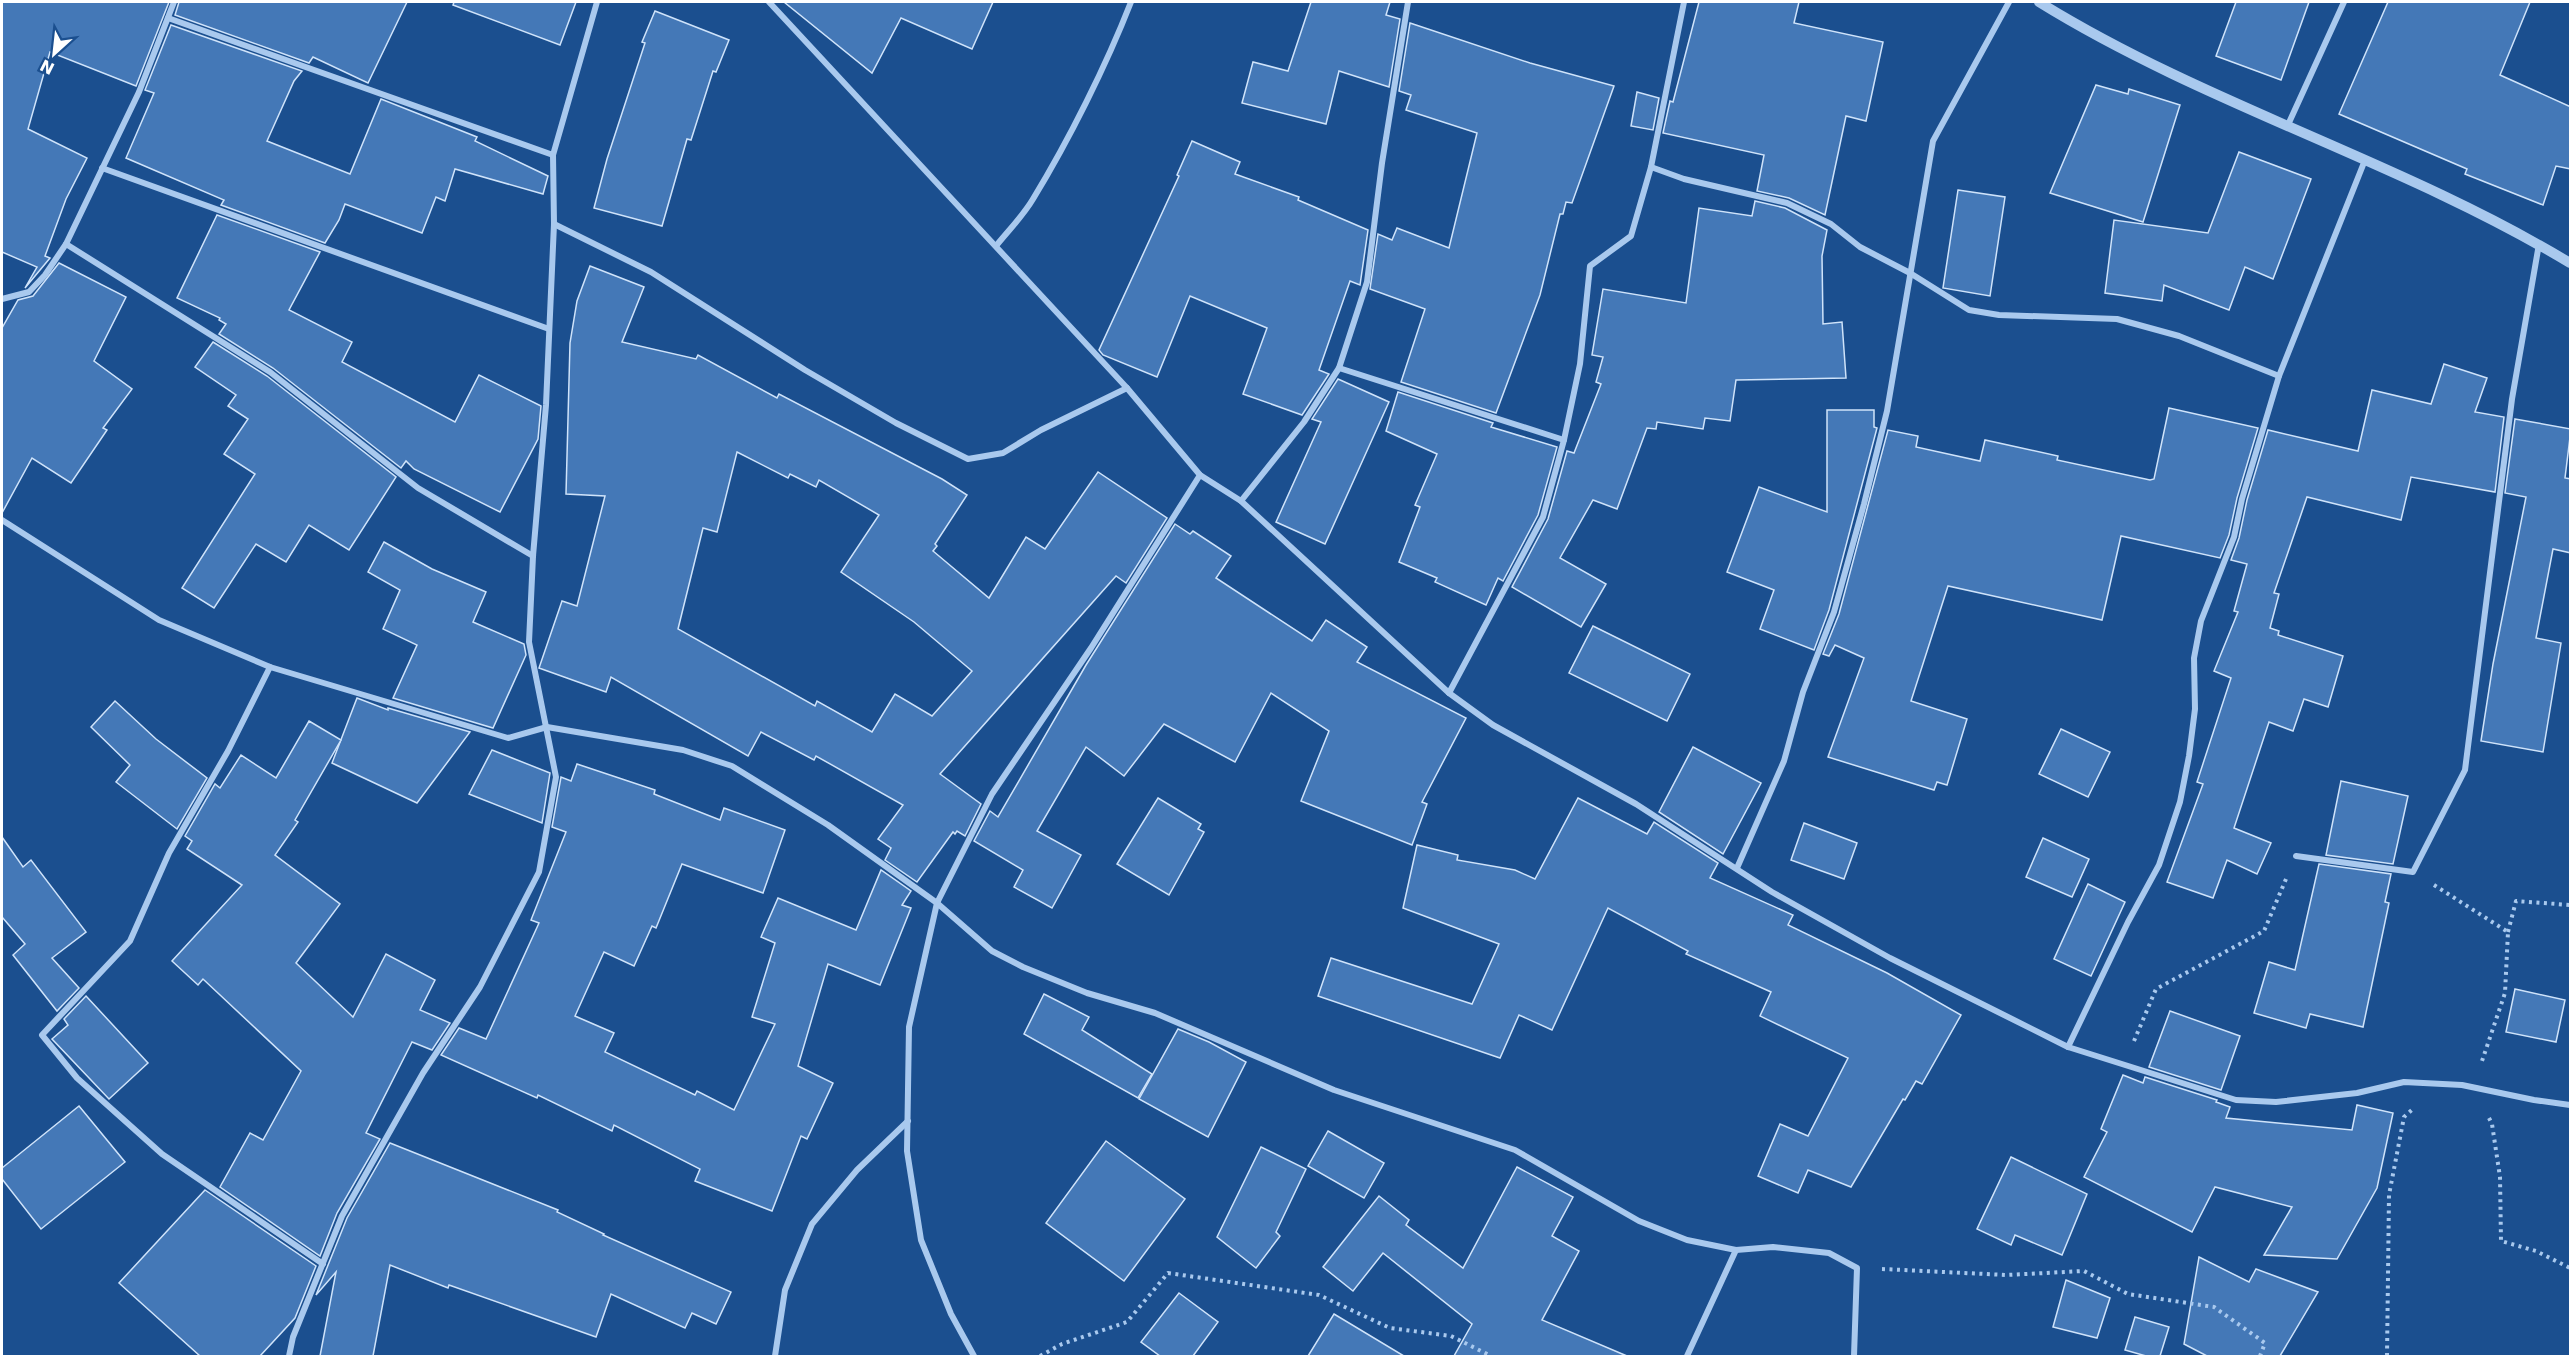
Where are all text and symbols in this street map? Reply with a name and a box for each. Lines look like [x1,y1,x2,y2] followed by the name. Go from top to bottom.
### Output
[24,24,84,84] north arrow
[37,55,58,78] text: N

